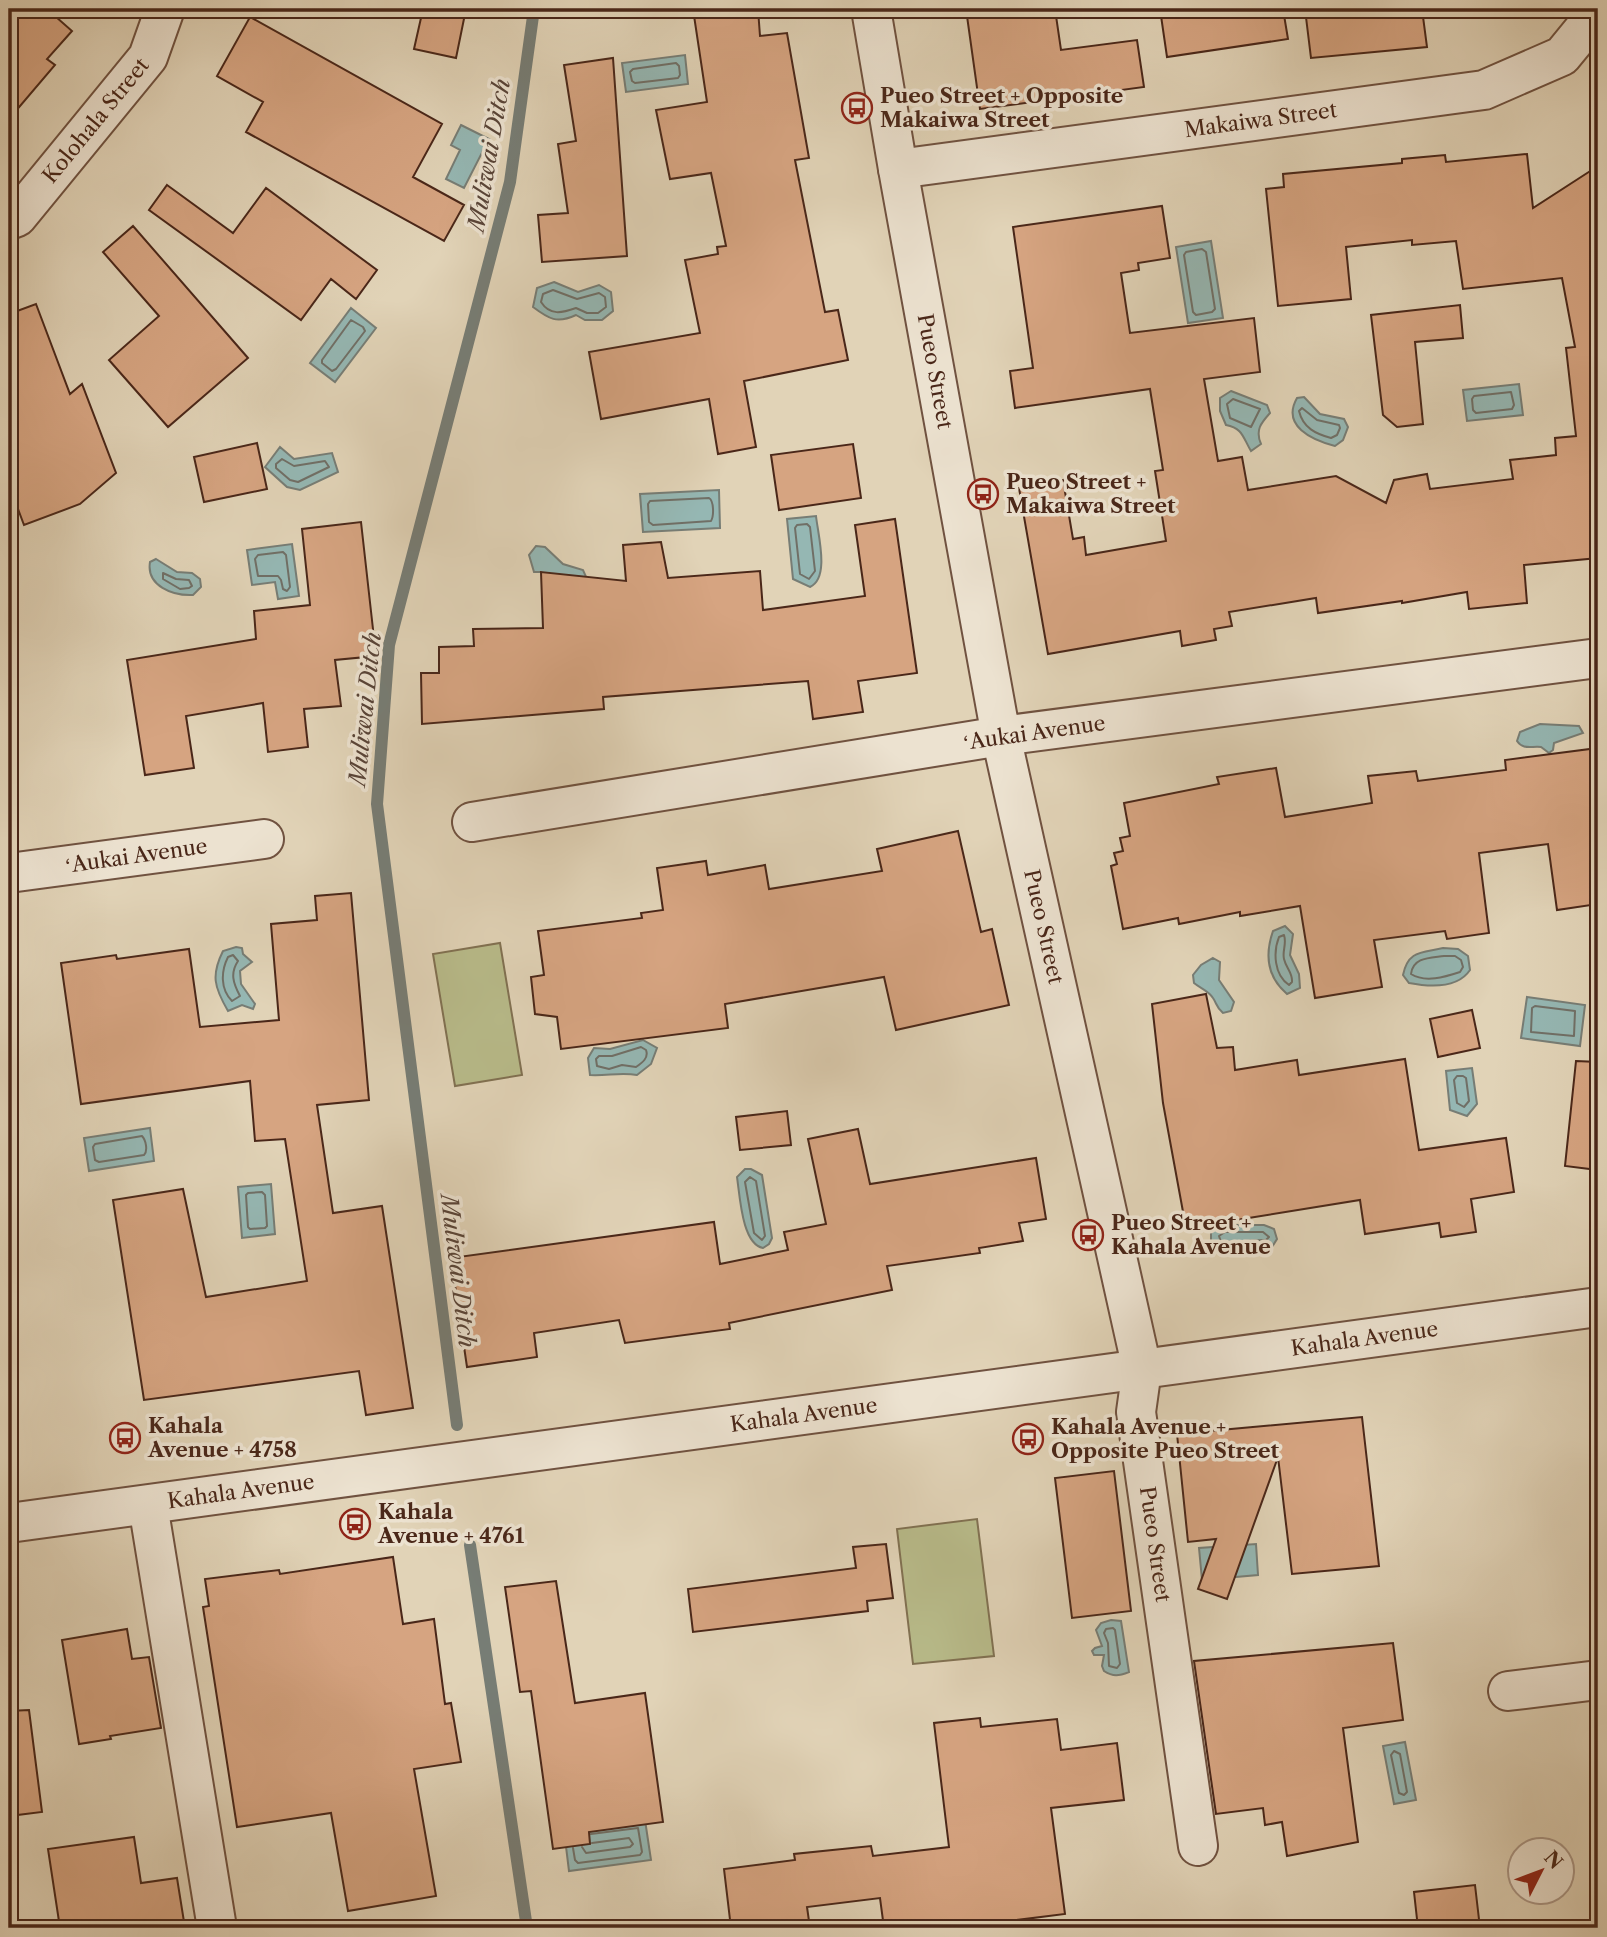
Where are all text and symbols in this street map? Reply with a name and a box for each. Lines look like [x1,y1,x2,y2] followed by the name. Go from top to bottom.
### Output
[37,52,154,188] street label: Kolohala Street
[461,77,516,236] water label: Muliwai Ditch
[880,83,1123,132] place label: Pueo Street + Opposite Makaiwa Street
[840,91,874,125] bus stop icon: Pueo Street + Opposite Makaiwa Street
[1183,97,1339,142] street label: Makaiwa Street
[913,312,958,432] street label: Pueo Street
[1006,469,1176,518] place label: Pueo Street + Makaiwa Street
[966,477,1000,511] bus stop icon: Pueo Street + Makaiwa Street
[343,631,387,790] water label: Muliwai Ditch
[961,710,1107,755] street label: ʻAukai Avenue
[63,833,209,878] street label: ʻAukai Avenue
[1019,867,1069,987] street label: Pueo Street
[434,1190,481,1349] water label: Muliwai Ditch
[1111,1210,1271,1259] place label: Pueo Street + Kahala Avenue
[1071,1218,1105,1252] bus stop icon: Pueo Street + Kahala Avenue
[1289,1316,1440,1361] street label: Kahala Avenue
[729,1392,879,1437] street label: Kahala Avenue
[147,1413,297,1462] place label: Kahala Avenue + 4758
[1051,1414,1280,1463] place label: Kahala Avenue + Opposite Pueo Street
[108,1421,142,1455] bus stop icon: Kahala Avenue + 4758
[1011,1422,1045,1456] bus stop icon: Kahala Avenue + Opposite Pueo Street
[166,1469,316,1513] street label: Kahala Avenue
[1135,1485,1176,1604] street label: Pueo Street
[377,1499,525,1548] place label: Kahala Avenue + 4761
[338,1507,372,1541] bus stop icon: Kahala Avenue + 4761
[1506,1836,1576,1906] north arrow
[1539,1846,1567,1874] text: N

